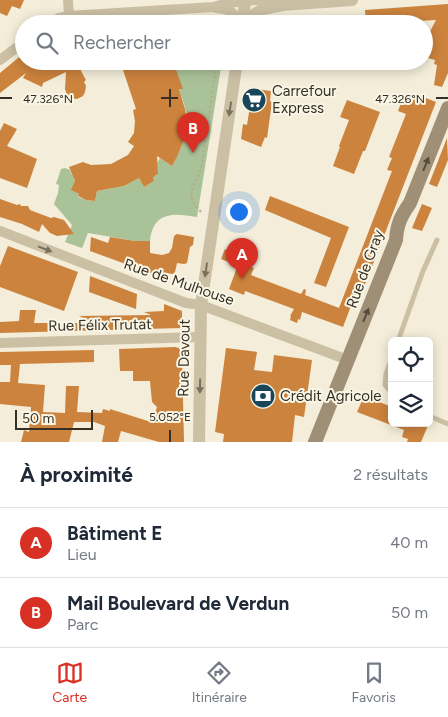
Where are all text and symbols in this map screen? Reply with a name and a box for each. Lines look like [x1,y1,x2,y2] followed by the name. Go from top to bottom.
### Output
[15,15,433,70] search box
[33,29,61,57] icon: search
[73,31,171,54] text: Rechercher
[272,82,336,117] place label: Carrefour Express
[241,87,267,113] supermarket icon: Carrefour Express
[23,92,73,106] text: 47.326°N
[375,92,425,106] text: 47.326°N
[225,102,233,118] one-way arrow
[177,112,209,153] pin: B
[422,157,430,172] one-way arrow
[226,199,252,225] your location
[342,227,388,311] street label: Rue de Gray
[226,238,258,279] pin: A
[38,246,53,253] one-way arrow
[122,255,236,309] street label: Rue de Mulhouse
[202,263,210,279] one-way arrow
[363,307,370,322] one-way arrow
[48,315,152,335] street label: Rue Félix Trutat
[174,319,194,397] street label: Rue Davout
[388,337,433,427] map controls
[388,337,433,382] button: locate
[195,378,203,394] one-way arrow
[388,382,433,427] button: layers
[250,383,276,409] bank icon: Crédit Agricole
[280,387,381,405] place label: Crédit Agricole
[15,407,92,430] scale bar
[22,410,54,427] text: 50 m
[149,410,191,424] text: 5.052°E
[20,462,133,487] text: À proximité
[353,465,428,484] text: 2 résultats
[67,522,163,545] text: Bâtiment E
[30,533,42,552] text: A
[390,533,428,552] text: 40 m
[67,545,97,564] text: Lieu
[67,592,289,615] text: Mail Boulevard de Verdun
[31,603,41,622] text: B
[391,603,428,622] text: 50 m
[67,615,98,634] text: Parc
[52,659,87,706] tab: Carte
[192,659,247,706] tab: Itinéraire
[351,659,396,706] tab: Favoris

